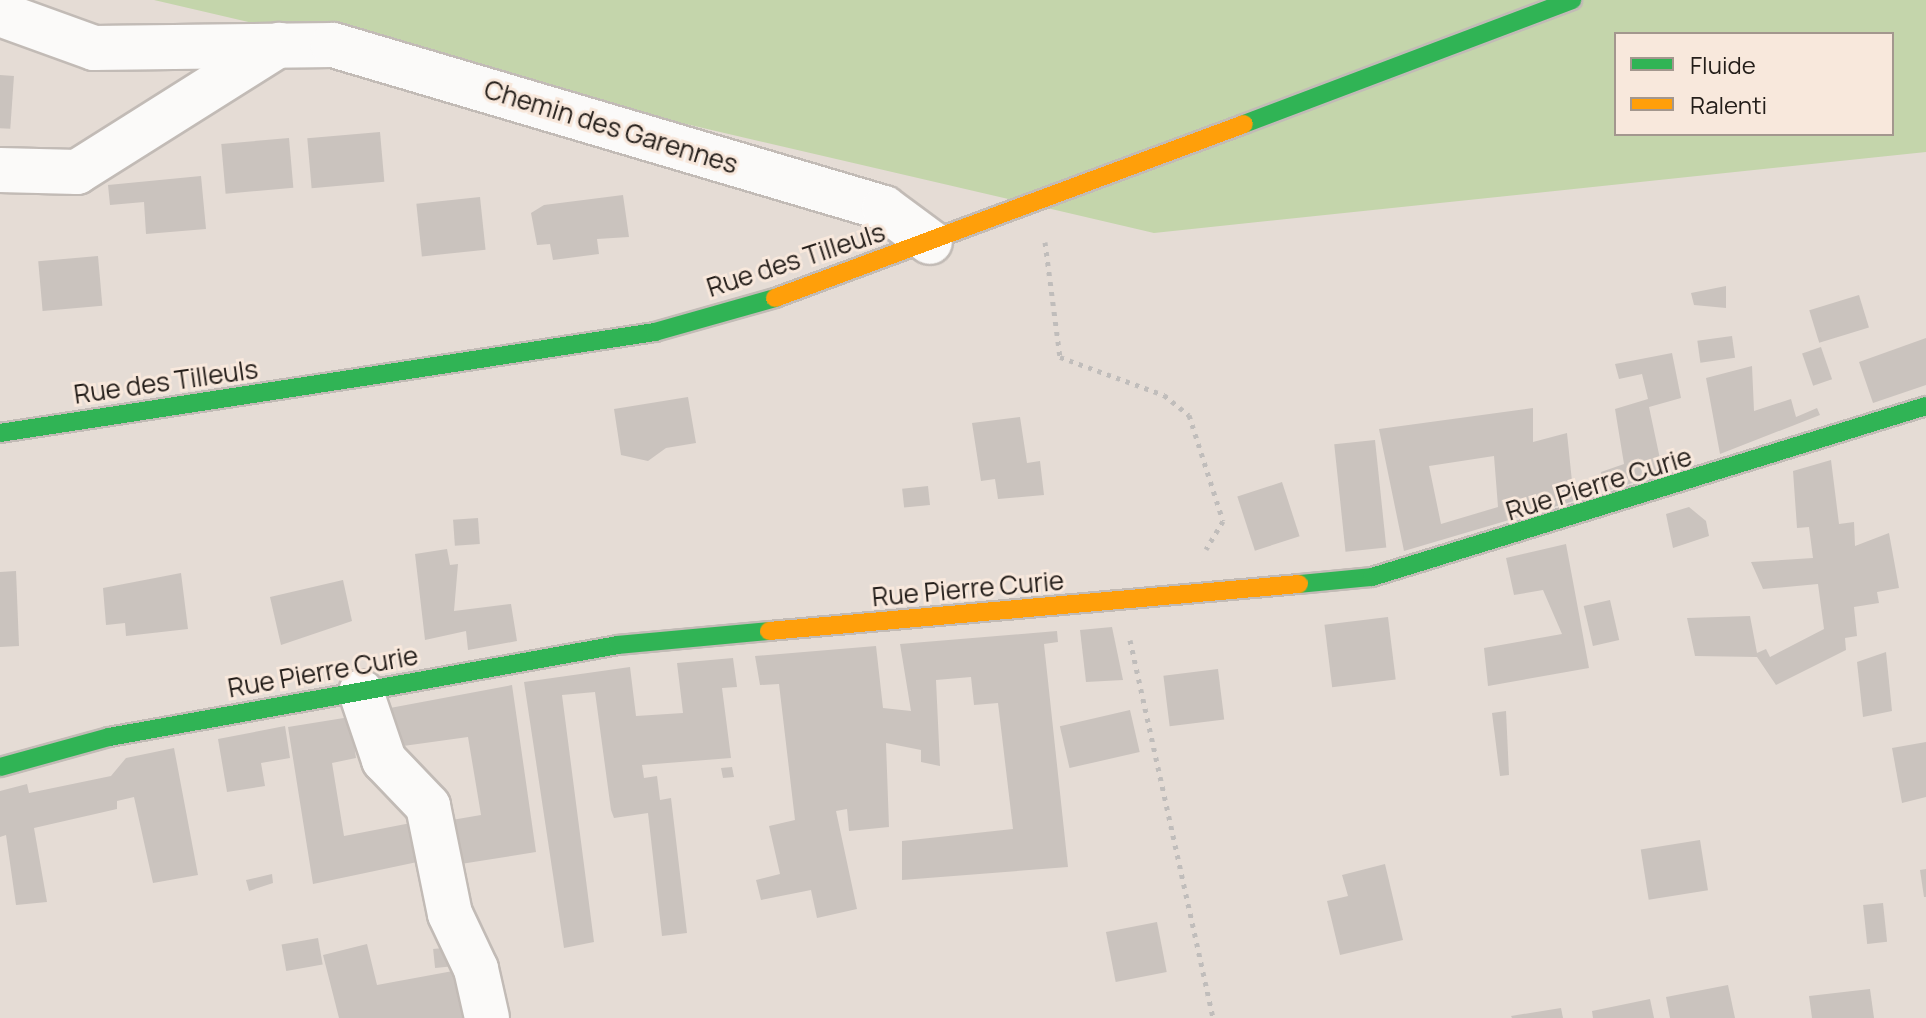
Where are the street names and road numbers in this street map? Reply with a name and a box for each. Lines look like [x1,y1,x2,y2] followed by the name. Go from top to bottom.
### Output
[480,74,742,180] street label: Chemin des Garennes
[703,216,889,304] street label: Rue des Tilleuls
[72,354,260,410] street label: Rue des Tilleuls
[1502,441,1696,527] street label: Rue Pierre Curie
[871,565,1065,613] street label: Rue Pierre Curie
[225,640,421,704] street label: Rue Pierre Curie

